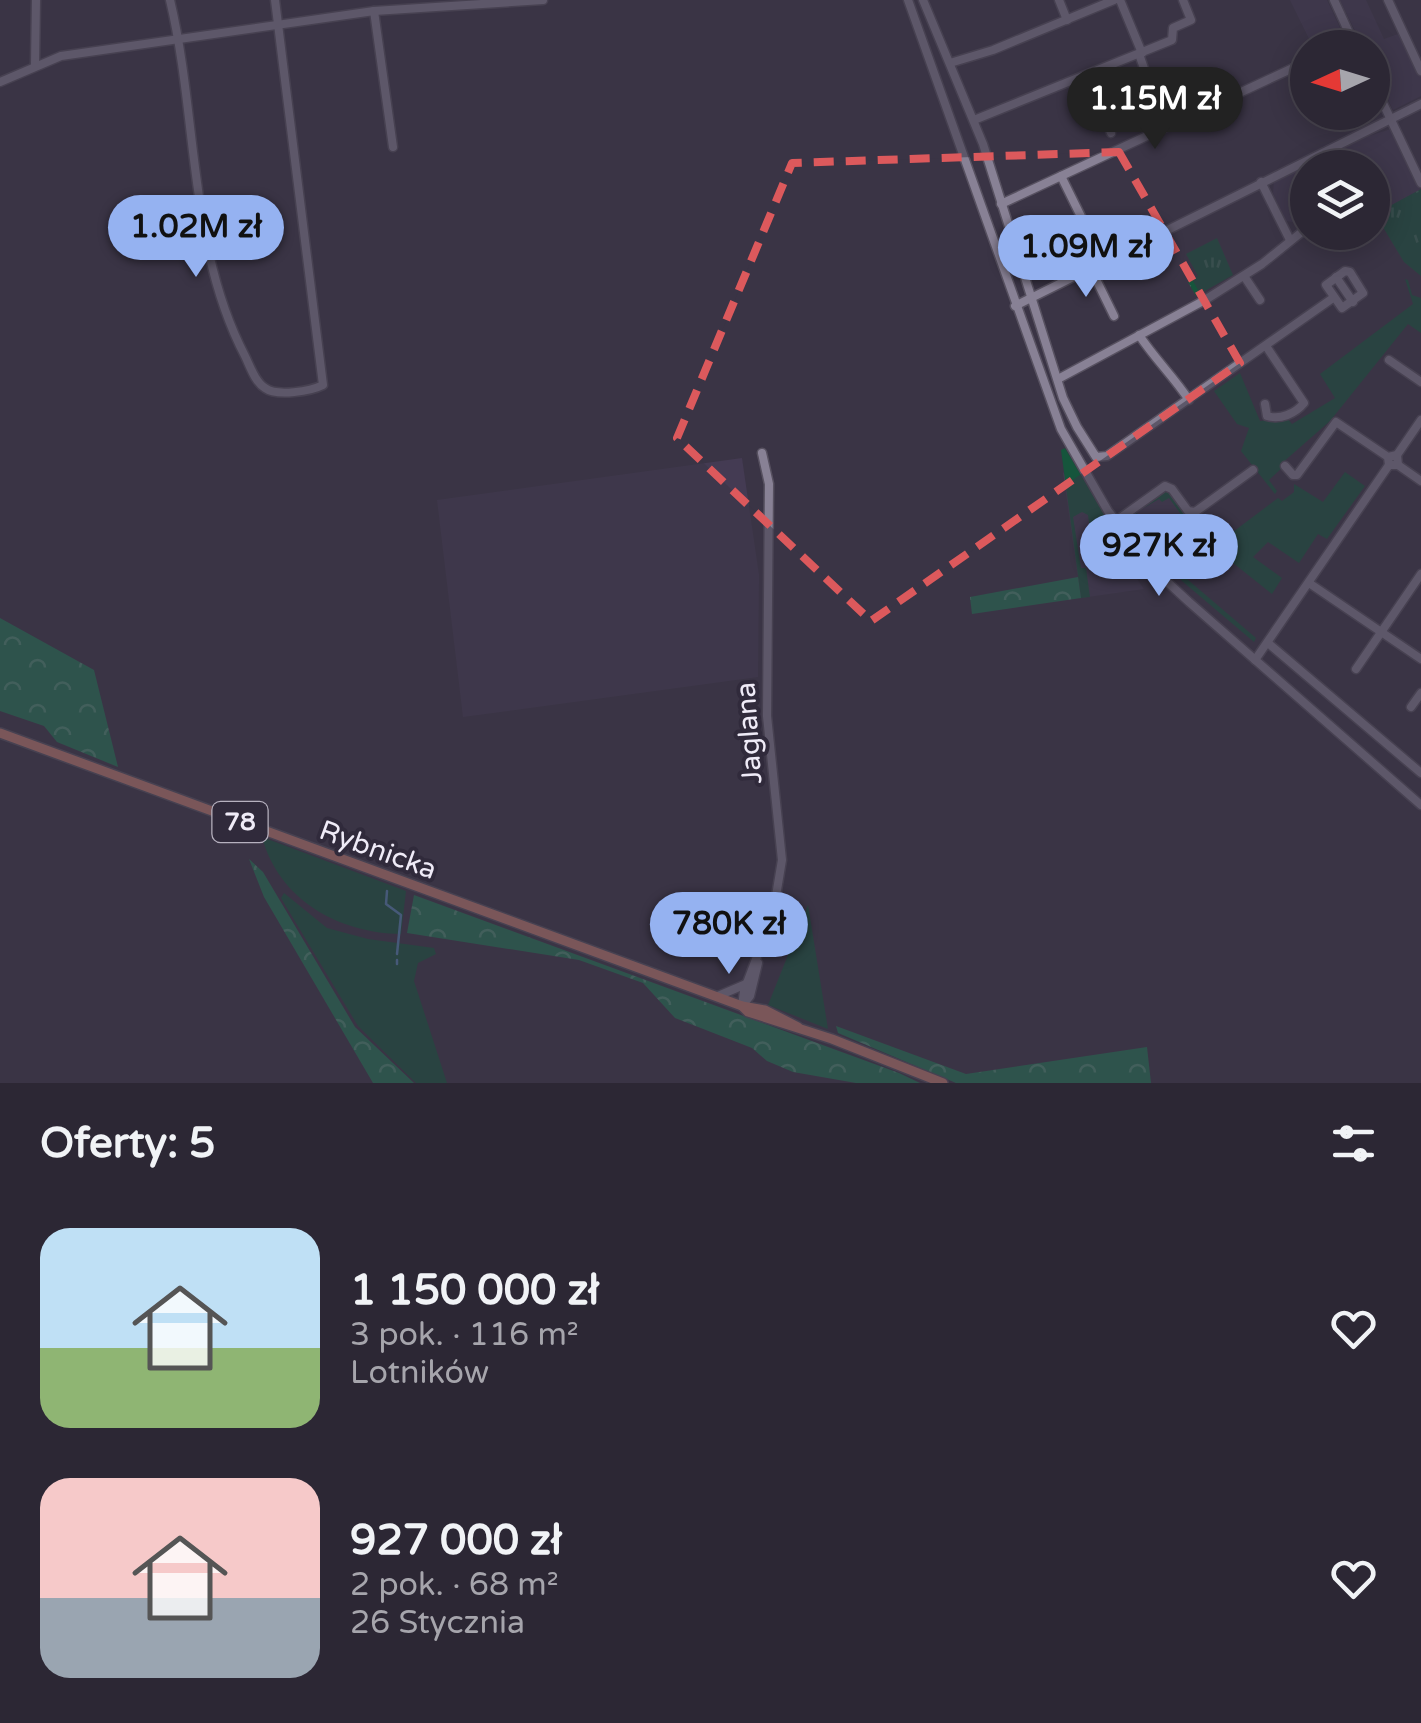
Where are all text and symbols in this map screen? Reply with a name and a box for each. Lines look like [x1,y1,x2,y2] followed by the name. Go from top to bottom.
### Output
[1290,30,1390,130] north arrow
[1290,30,1390,250] map controls
[1052,67,1258,152] pin: 1.15M zł
[1089,80,1221,118] text: 1.15M zł
[1290,150,1390,250] button: layers
[93,195,299,280] pin: 1.02M zł
[130,208,262,246] text: 1.02M zł
[983,215,1189,300] pin: 1.09M zł
[1020,228,1152,266] text: 1.09M zł
[1067,514,1251,599] pin: 927K zł
[1102,527,1216,565] text: 927K zł
[728,681,770,785] street label: Jaglana
[212,802,268,842] road number: 78
[315,813,441,887] street label: Rybnicka
[637,892,821,977] pin: 780K zł
[672,905,786,943] text: 780K zł
[1326,1116,1381,1171] icon: filters
[40,1118,215,1169] text: Oferty: 5
[350,1265,599,1316] text: 1 150 000 zł
[120,1268,240,1388] icon: home
[1326,1301,1381,1356] icon: heart
[350,1316,579,1354] text: 3 pok. · 116 m²
[350,1354,489,1392] text: Lotników
[350,1515,562,1566] text: 927 000 zł
[120,1518,240,1638] icon: home
[1326,1551,1381,1606] icon: heart
[350,1566,559,1604] text: 2 pok. · 68 m²
[350,1604,525,1642] text: 26 Stycznia

